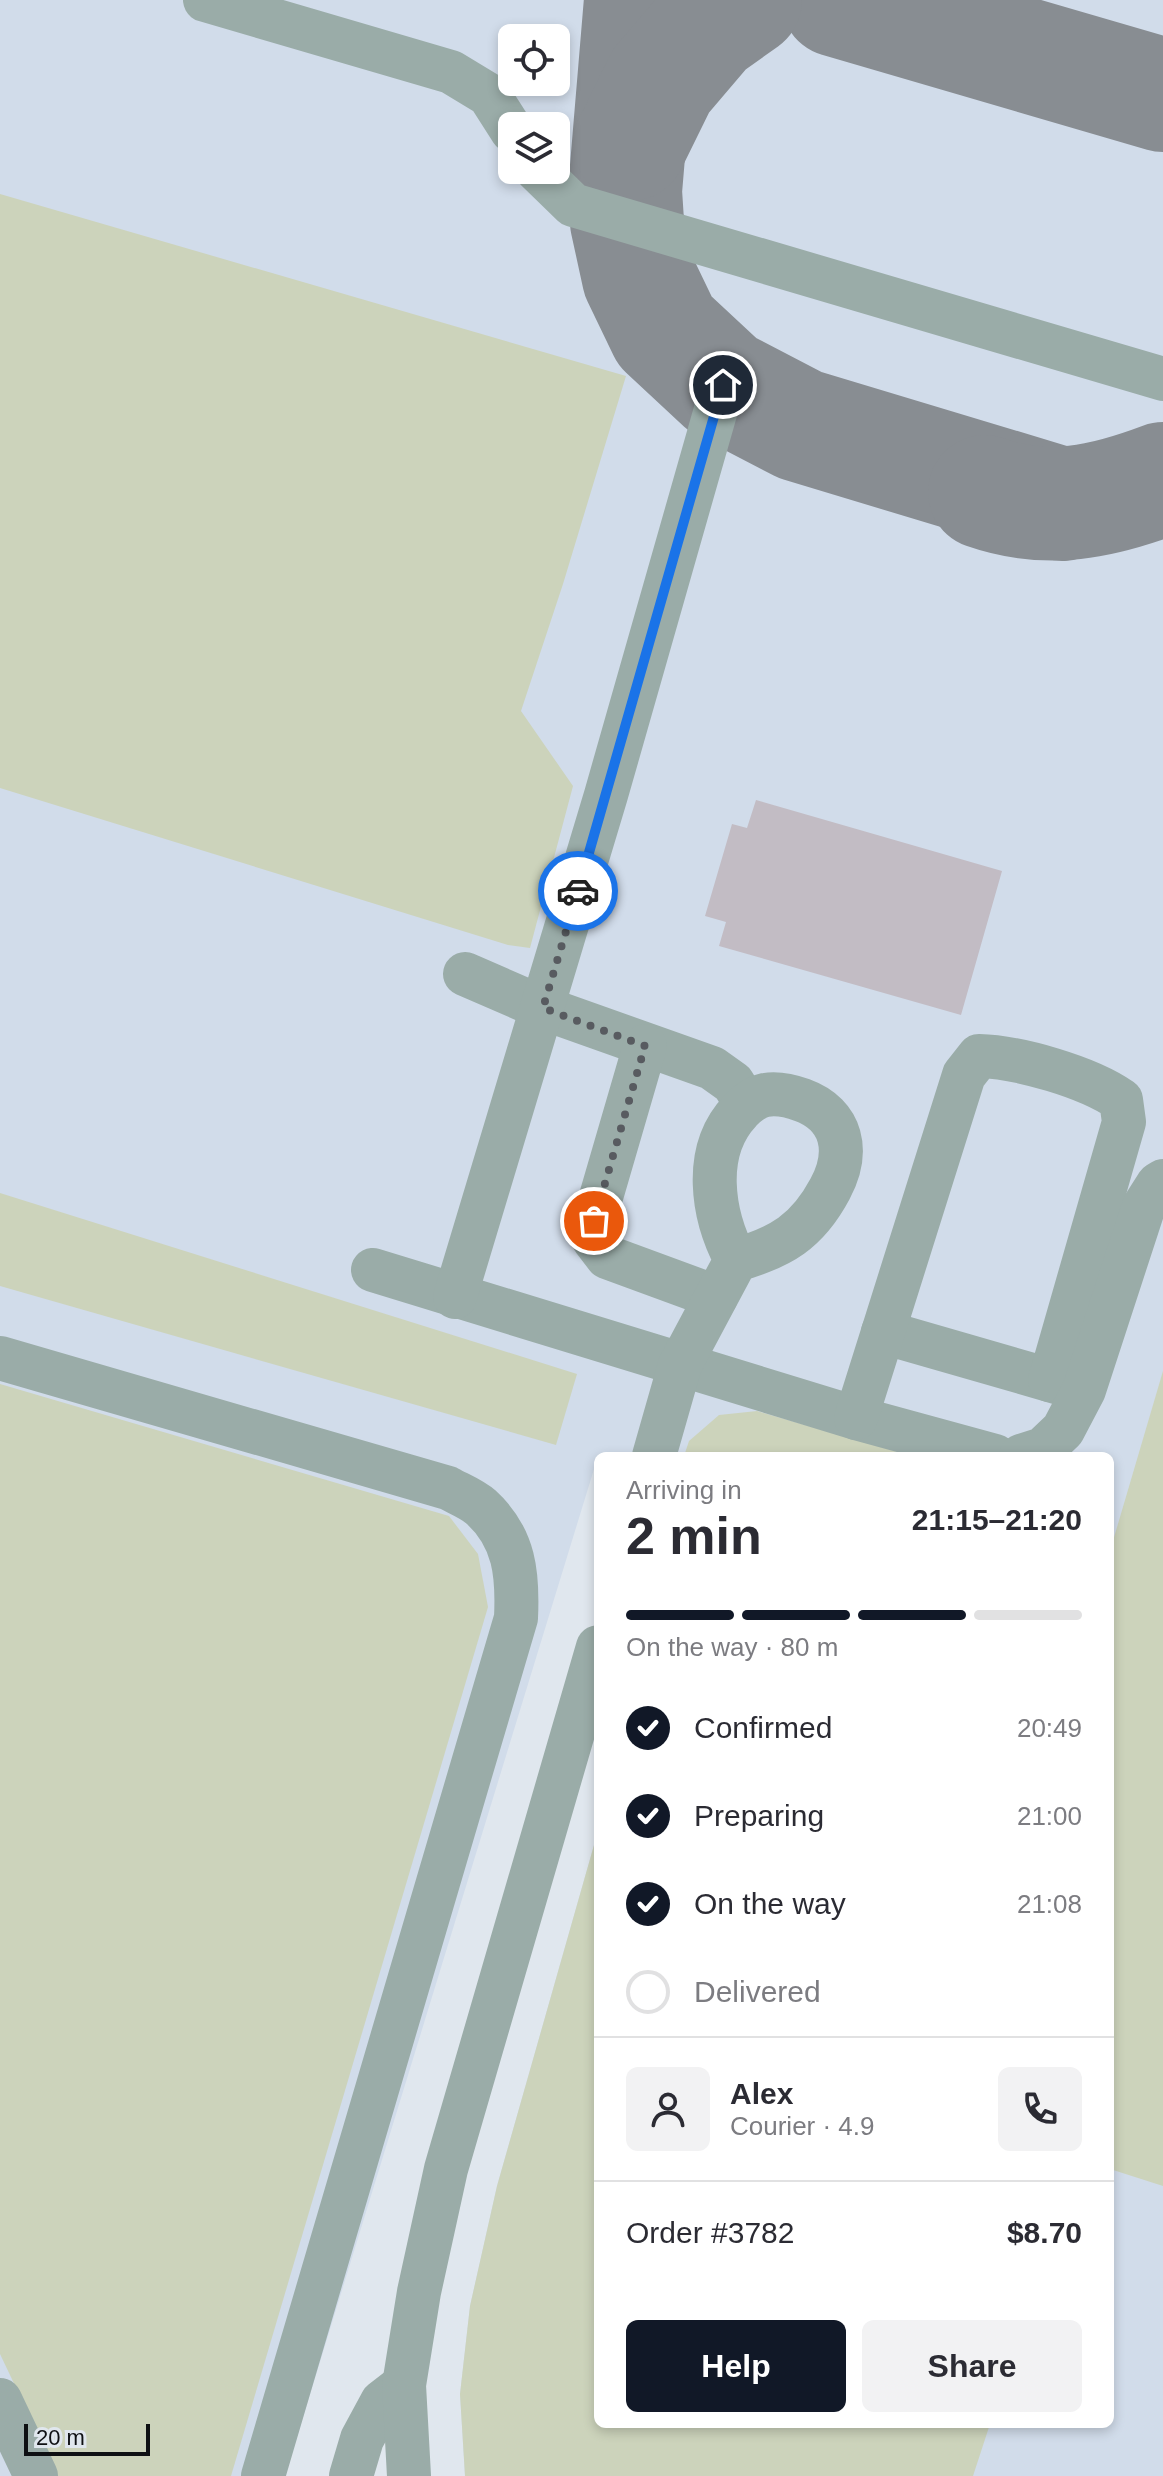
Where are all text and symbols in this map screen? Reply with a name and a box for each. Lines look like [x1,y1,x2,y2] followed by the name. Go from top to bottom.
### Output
[498,24,570,184] map controls
[498,24,570,96] button: locate
[498,112,570,184] button: layers
[689,351,757,419] pin
[701,363,745,407] icon: home
[538,851,618,931] courier
[556,869,600,913] icon: car
[560,1187,628,1255] pin
[572,1199,616,1243] icon: bag
[626,1475,742,1505] text: Arriving in
[912,1503,1082,1536] text: 21:15–21:20
[626,1507,762,1565] text: 2 min
[626,1632,838,1662] text: On the way · 80 m
[626,1706,670,1750] icon: check
[694,1711,832,1744] text: Confirmed
[1017,1713,1082,1743] text: 20:49
[626,1794,670,1838] icon: check
[694,1799,824,1832] text: Preparing
[1017,1801,1082,1831] text: 21:00
[626,1882,670,1926] icon: check
[694,1887,846,1920] text: On the way
[1017,1889,1082,1919] text: 21:08
[694,1975,821,2008] text: Delivered
[626,2067,710,2151] button: person
[998,2067,1082,2151] button: phone
[730,2077,793,2110] text: Alex
[730,2111,875,2141] text: Courier · 4.9
[626,2216,794,2249] text: Order #3782
[1007,2216,1082,2249] text: $8.70
[626,2320,846,2412] button: Help
[862,2320,1082,2412] button: Share
[24,2420,150,2456] scale bar
[36,2425,85,2450] text: 20 m

